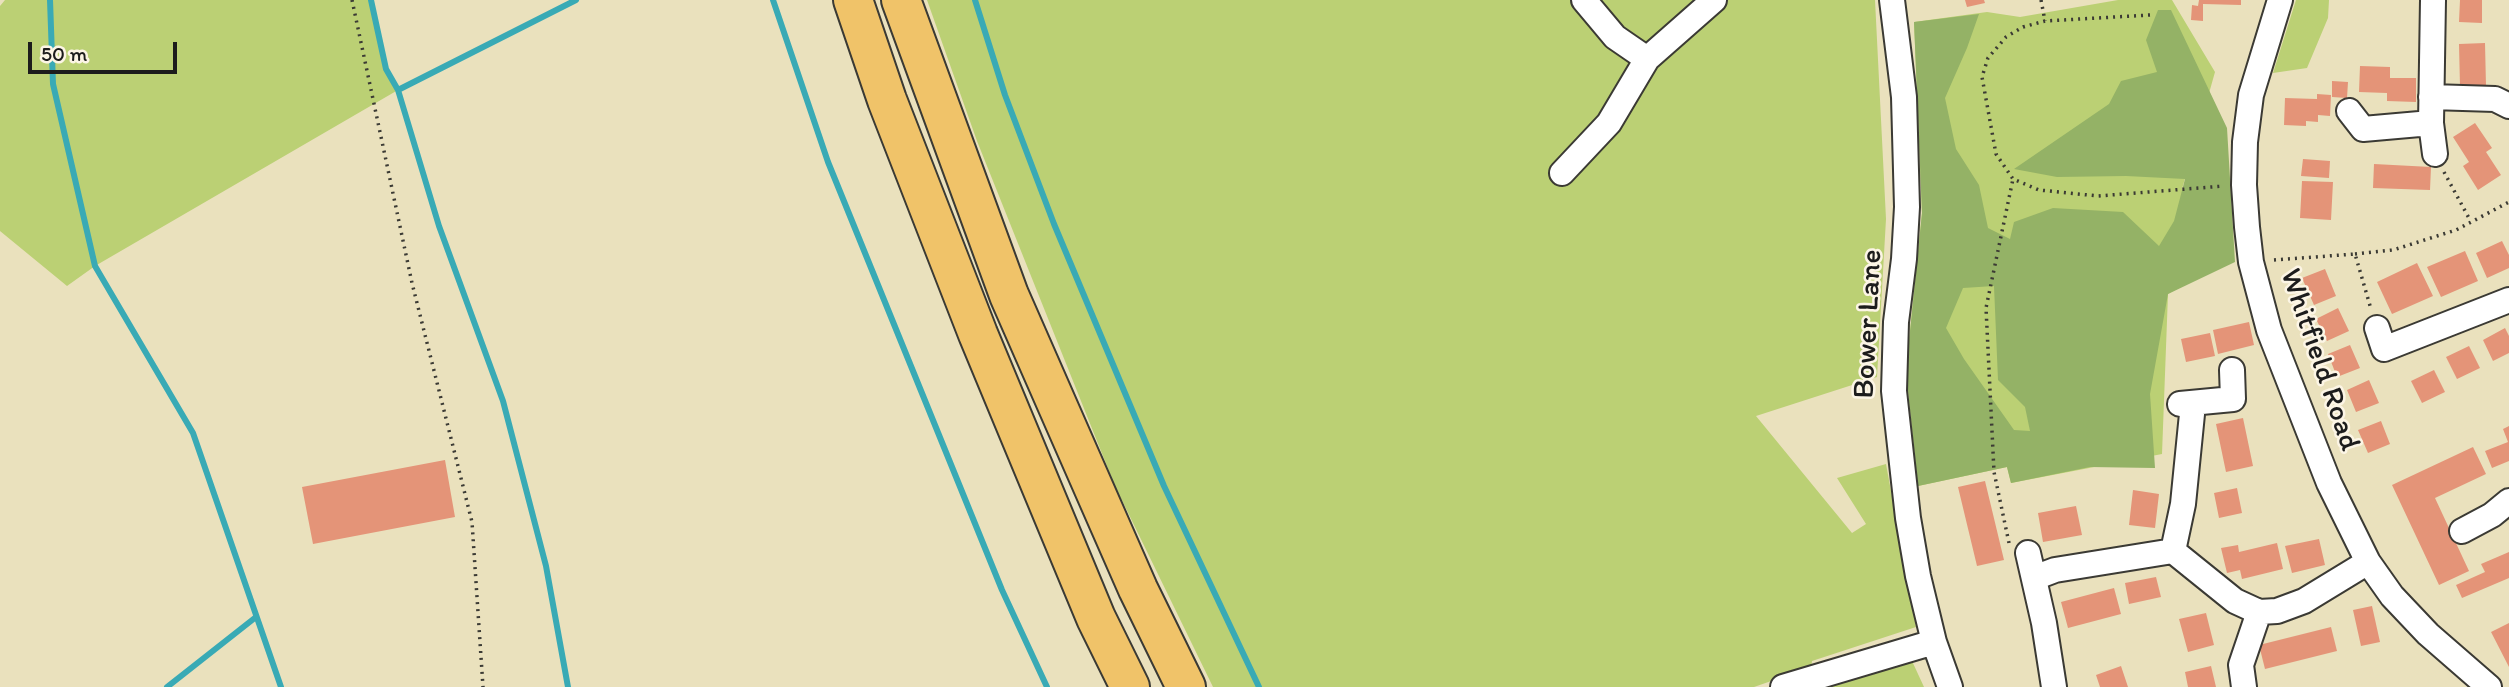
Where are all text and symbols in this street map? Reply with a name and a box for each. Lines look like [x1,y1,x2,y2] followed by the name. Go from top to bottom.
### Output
[32,28,180,72] scale bar
[41,41,87,66] text: 50 m
[1847,248,1891,400] street label: Bower Lane
[2271,264,2367,456] street label: Whitfield Road

